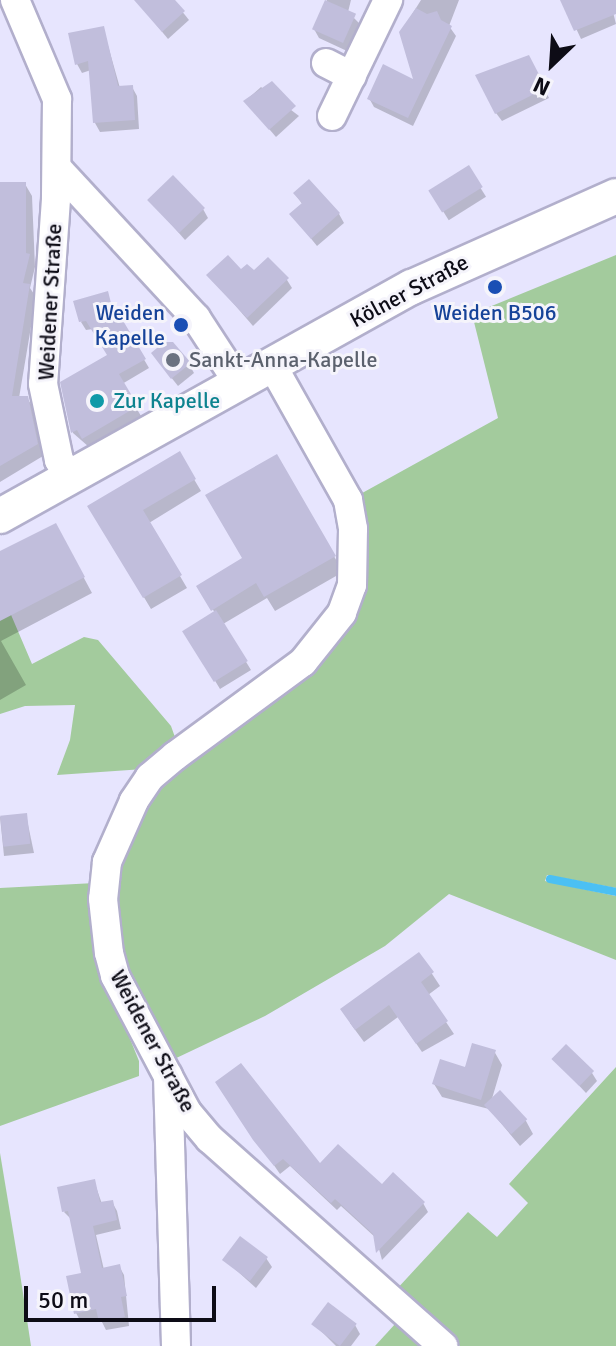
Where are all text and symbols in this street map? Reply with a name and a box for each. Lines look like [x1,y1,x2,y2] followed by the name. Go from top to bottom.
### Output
[512,24,592,104] north arrow
[529,71,554,102] text: N
[33,223,67,381] street label: Weidener Straße
[345,249,473,333] street label: Kölner Straße
[486,278,504,296] marker: Weiden B506
[95,299,165,350] place label: Weiden Kapelle
[433,300,557,326] place label: Weiden B506
[172,316,190,334] marker: Weiden Kapelle
[189,347,378,373] place label: Sankt-Anna-Kapelle
[164,351,182,369] marker: Sankt-Anna-Kapelle
[113,388,220,414] place label: Zur Kapelle
[88,392,106,410] marker: Zur Kapelle
[104,965,202,1117] street label: Weidener Straße
[28,1270,220,1320] scale bar
[38,1285,88,1315] text: 50 m

